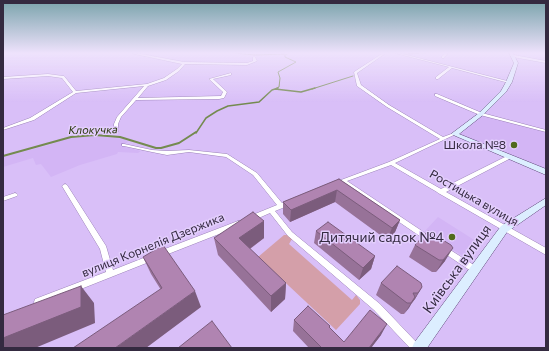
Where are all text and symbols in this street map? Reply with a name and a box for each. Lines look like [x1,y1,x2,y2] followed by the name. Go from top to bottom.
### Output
[68,123,118,137] water label: Клокучка
[443,138,506,152] place label: Школа №8
[509,140,519,150] marker: Школа №8
[427,167,521,229] street label: Ростицька вулиця
[80,210,226,280] street label: вулиця Корнелія Дзержика
[419,221,495,317] street label: Київська вулиця
[319,229,444,245] place label: Дитячий садок №4
[447,232,457,242] marker: Дитячий садок №4

